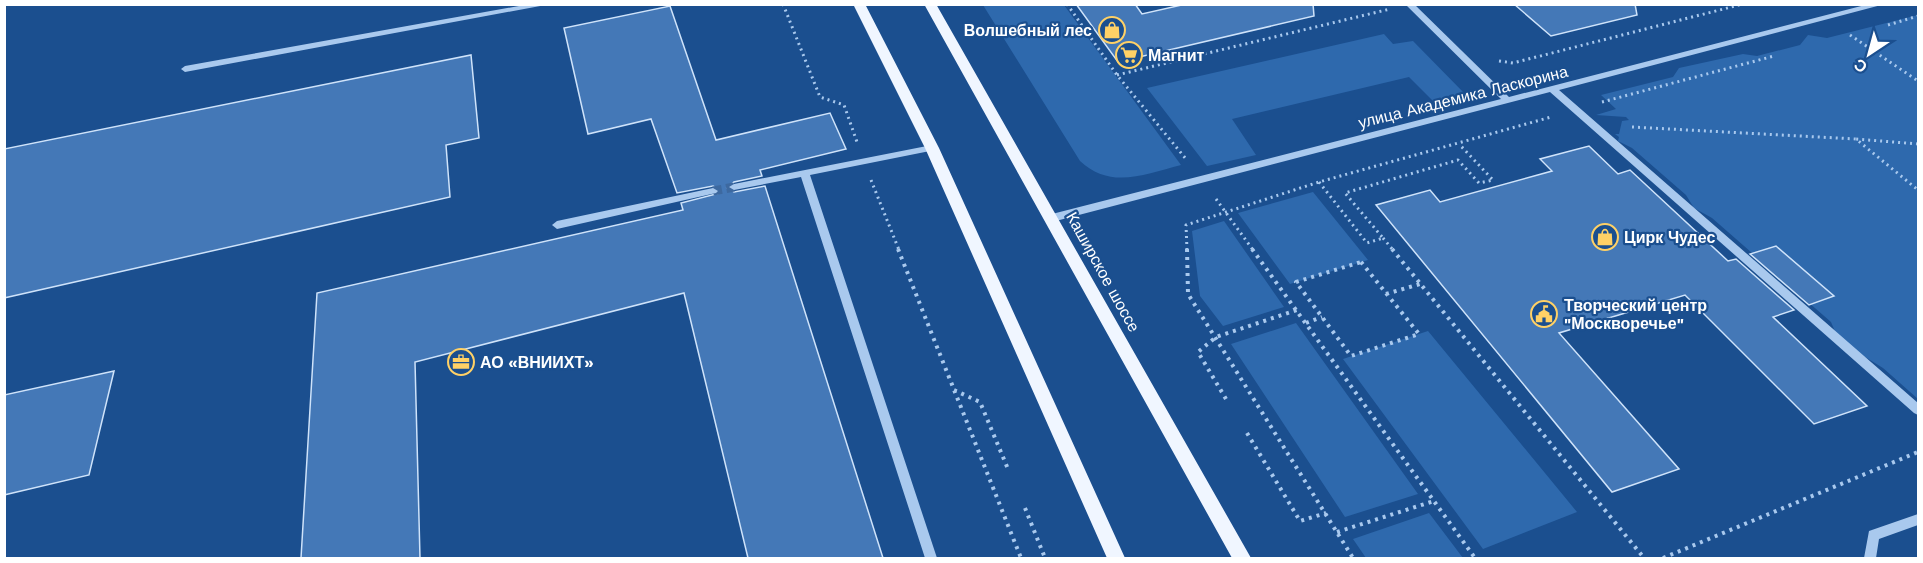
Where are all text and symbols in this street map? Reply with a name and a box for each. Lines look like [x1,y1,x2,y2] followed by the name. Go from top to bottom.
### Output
[1097,15,1127,45] shop icon: Волшебный лес
[964,21,1092,40] place label: Волшебный лес
[1839,24,1899,84] north arrow
[1114,40,1144,70] supermarket icon: Магнит
[1148,46,1205,65] place label: Магнит
[1850,54,1871,77] text: С
[1356,62,1570,132] street label: улица Академика Ласкорина
[1062,209,1144,335] street label: Каширское шоссе
[1590,222,1620,252] shop icon: Цирк Чудес
[1624,228,1715,247] place label: Цирк Чудес
[1564,296,1707,333] place label: Творческий центр "Москворечье"
[1529,299,1559,329] public building icon: Творческий центр "Москворечье"
[446,347,476,377] office icon: АО «ВНИИХТ»
[480,353,594,372] place label: АО «ВНИИХТ»

